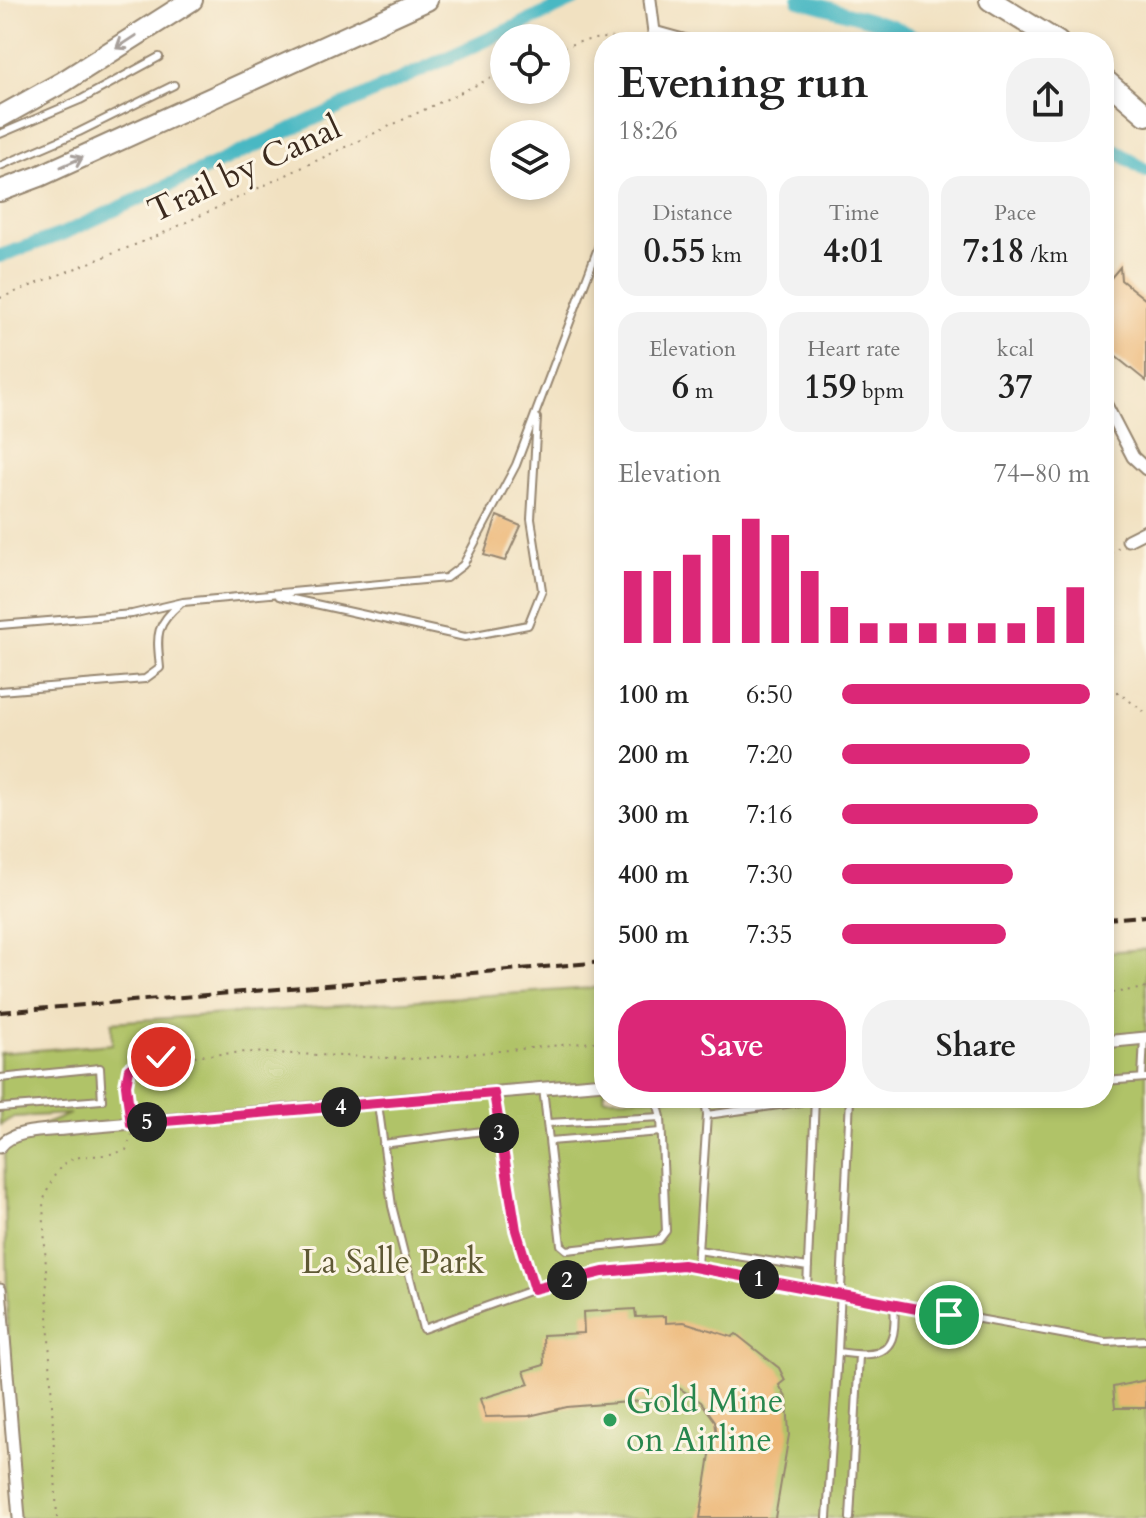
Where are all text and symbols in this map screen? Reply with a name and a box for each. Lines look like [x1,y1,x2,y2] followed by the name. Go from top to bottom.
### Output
[490,24,570,200] map controls
[490,24,570,104] button: locate
[115,34,138,50] one-way arrow
[618,53,868,113] text: Evening run
[1006,58,1090,142] button: share
[140,104,349,234] street label: Trail by Canal
[618,113,678,148] text: 18:26
[490,120,570,200] button: layers
[60,154,84,169] one-way arrow
[652,198,733,228] text: Distance
[829,198,879,228] text: Time
[994,198,1037,228] text: Pace
[643,228,706,274] text: 0.55
[823,228,885,274] text: 4:01
[963,228,1025,274] text: 7:18
[706,240,742,270] text: km
[1025,240,1068,270] text: /km
[649,334,736,364] text: Elevation
[807,334,901,364] text: Heart rate
[997,334,1034,364] text: kcal
[672,364,689,410] text: 6
[804,364,856,410] text: 159
[998,364,1033,410] text: 37
[689,376,714,406] text: m
[856,376,904,406] text: bpm
[618,456,721,491] text: Elevation
[993,456,1090,491] text: 74–80 m
[618,677,689,712] text: 100 m
[746,677,793,712] text: 6:50
[618,737,689,772] text: 200 m
[746,737,793,772] text: 7:20
[618,797,689,832] text: 300 m
[746,797,793,832] text: 7:16
[618,857,689,892] text: 400 m
[746,857,793,892] text: 7:30
[618,917,689,952] text: 500 m
[746,917,793,952] text: 7:35
[618,1000,846,1092] button: Save
[862,1000,1090,1092] button: Share
[127,1023,195,1091] pin
[139,1035,183,1079] icon: check
[321,1087,361,1127] pin: 4
[335,1092,347,1122] text: 4
[127,1102,167,1142] pin: 5
[141,1107,153,1137] text: 5
[479,1113,519,1153] pin: 3
[493,1118,505,1148] text: 3
[301,1239,485,1285] park label: La Salle Park
[739,1259,779,1299] pin: 1
[547,1260,587,1300] pin: 2
[753,1264,765,1294] text: 1
[561,1265,573,1295] text: 2
[915,1281,983,1349] pin
[927,1293,971,1337] icon: arrive
[626,1378,784,1463] place label: Gold Mine on Airline
[601,1411,619,1429] marker: Gold Mine on Airline

